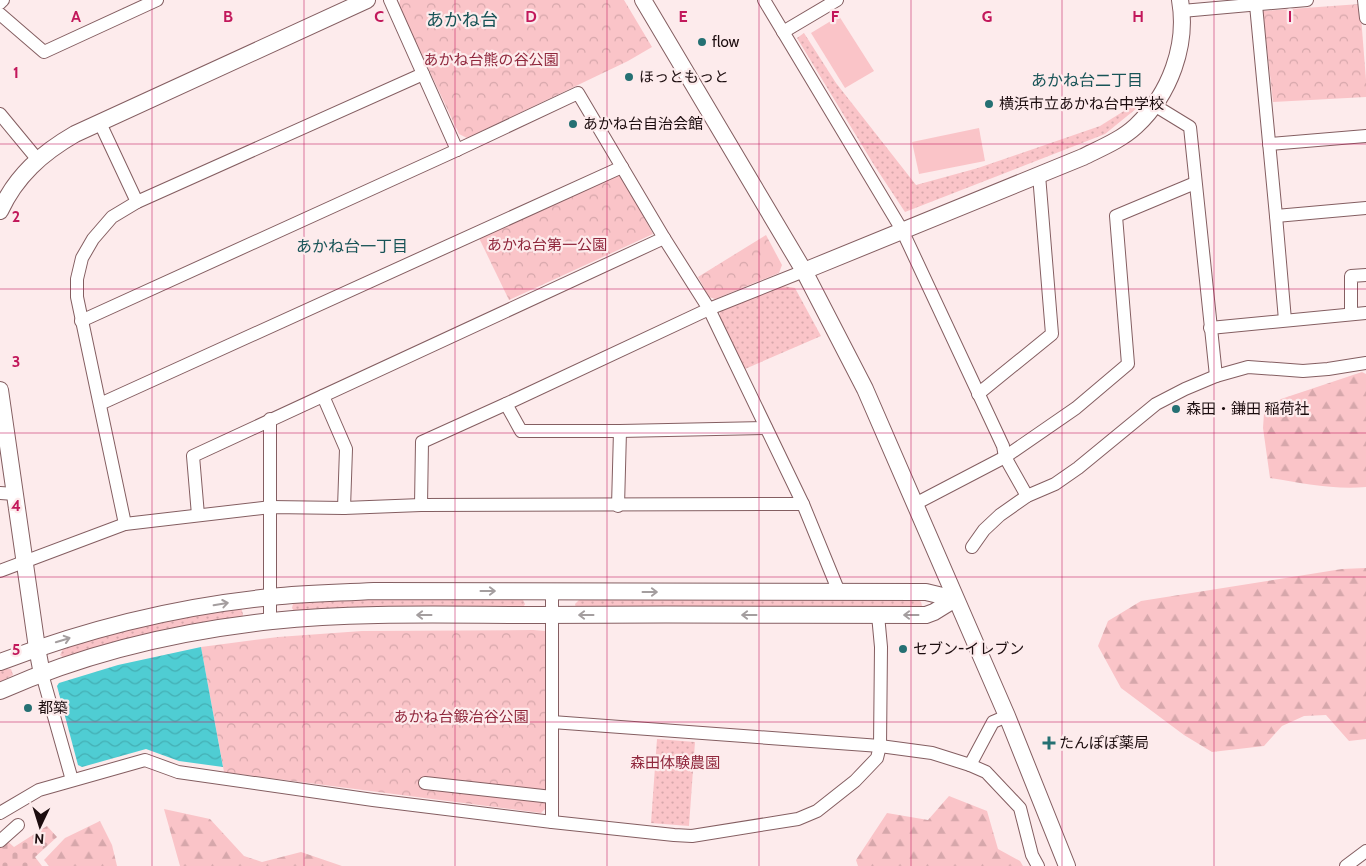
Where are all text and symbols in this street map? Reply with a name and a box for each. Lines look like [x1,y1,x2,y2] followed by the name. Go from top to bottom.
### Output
[71,7,81,26] text: A
[223,7,233,26] text: B
[374,7,384,26] text: C
[525,7,537,26] text: D
[678,7,688,26] text: E
[831,7,840,26] text: F
[982,7,992,26] text: G
[1132,7,1144,26] text: H
[1288,7,1292,26] text: I
[426,9,498,31] district label: あかね台
[712,33,740,51] place label: flow
[696,36,708,48] marker: flow
[423,51,559,69] park label: あかね台熊の谷公園
[13,63,19,82] text: 1
[639,68,729,86] place label: ほっともっと
[623,71,635,83] marker: ほっともっと
[1031,71,1143,90] district label: あかね台二丁目
[999,95,1164,113] place label: 横浜市立あかね台中学校
[983,98,995,110] marker: 横浜市立あかね台中学校
[583,115,703,133] place label: あかね台自治会館
[567,118,579,130] marker: あかね台自治会館
[12,207,20,226] text: 2
[487,236,607,254] park label: あかね台第一公園
[296,237,408,256] district label: あかね台一丁目
[12,352,20,371] text: 3
[1186,400,1309,418] place label: 森田・鎌田 稲荷社
[1170,403,1182,415] marker: 森田・鎌田 稲荷社
[11,496,21,515] text: 4
[479,586,495,596] one-way arrow
[642,587,658,597] one-way arrow
[212,598,228,608] one-way arrow
[416,610,432,620] one-way arrow
[578,610,594,620] one-way arrow
[741,610,757,620] one-way arrow
[903,610,920,620] one-way arrow
[54,635,70,645] one-way arrow
[12,640,20,659] text: 5
[913,640,1024,658] place label: セブン-イレブン
[897,643,909,655] marker: セブン-イレブン
[38,699,68,717] place label: 都築
[22,702,34,714] marker: 都築
[393,708,529,726] park label: あかね台鍛冶谷公園
[1059,734,1149,752] place label: たんぽぽ薬局
[1043,737,1055,749] marker: たんぽぽ薬局
[630,754,720,772] park label: 森田体験農園
[15,801,65,851] north arrow
[34,830,45,848] text: N

